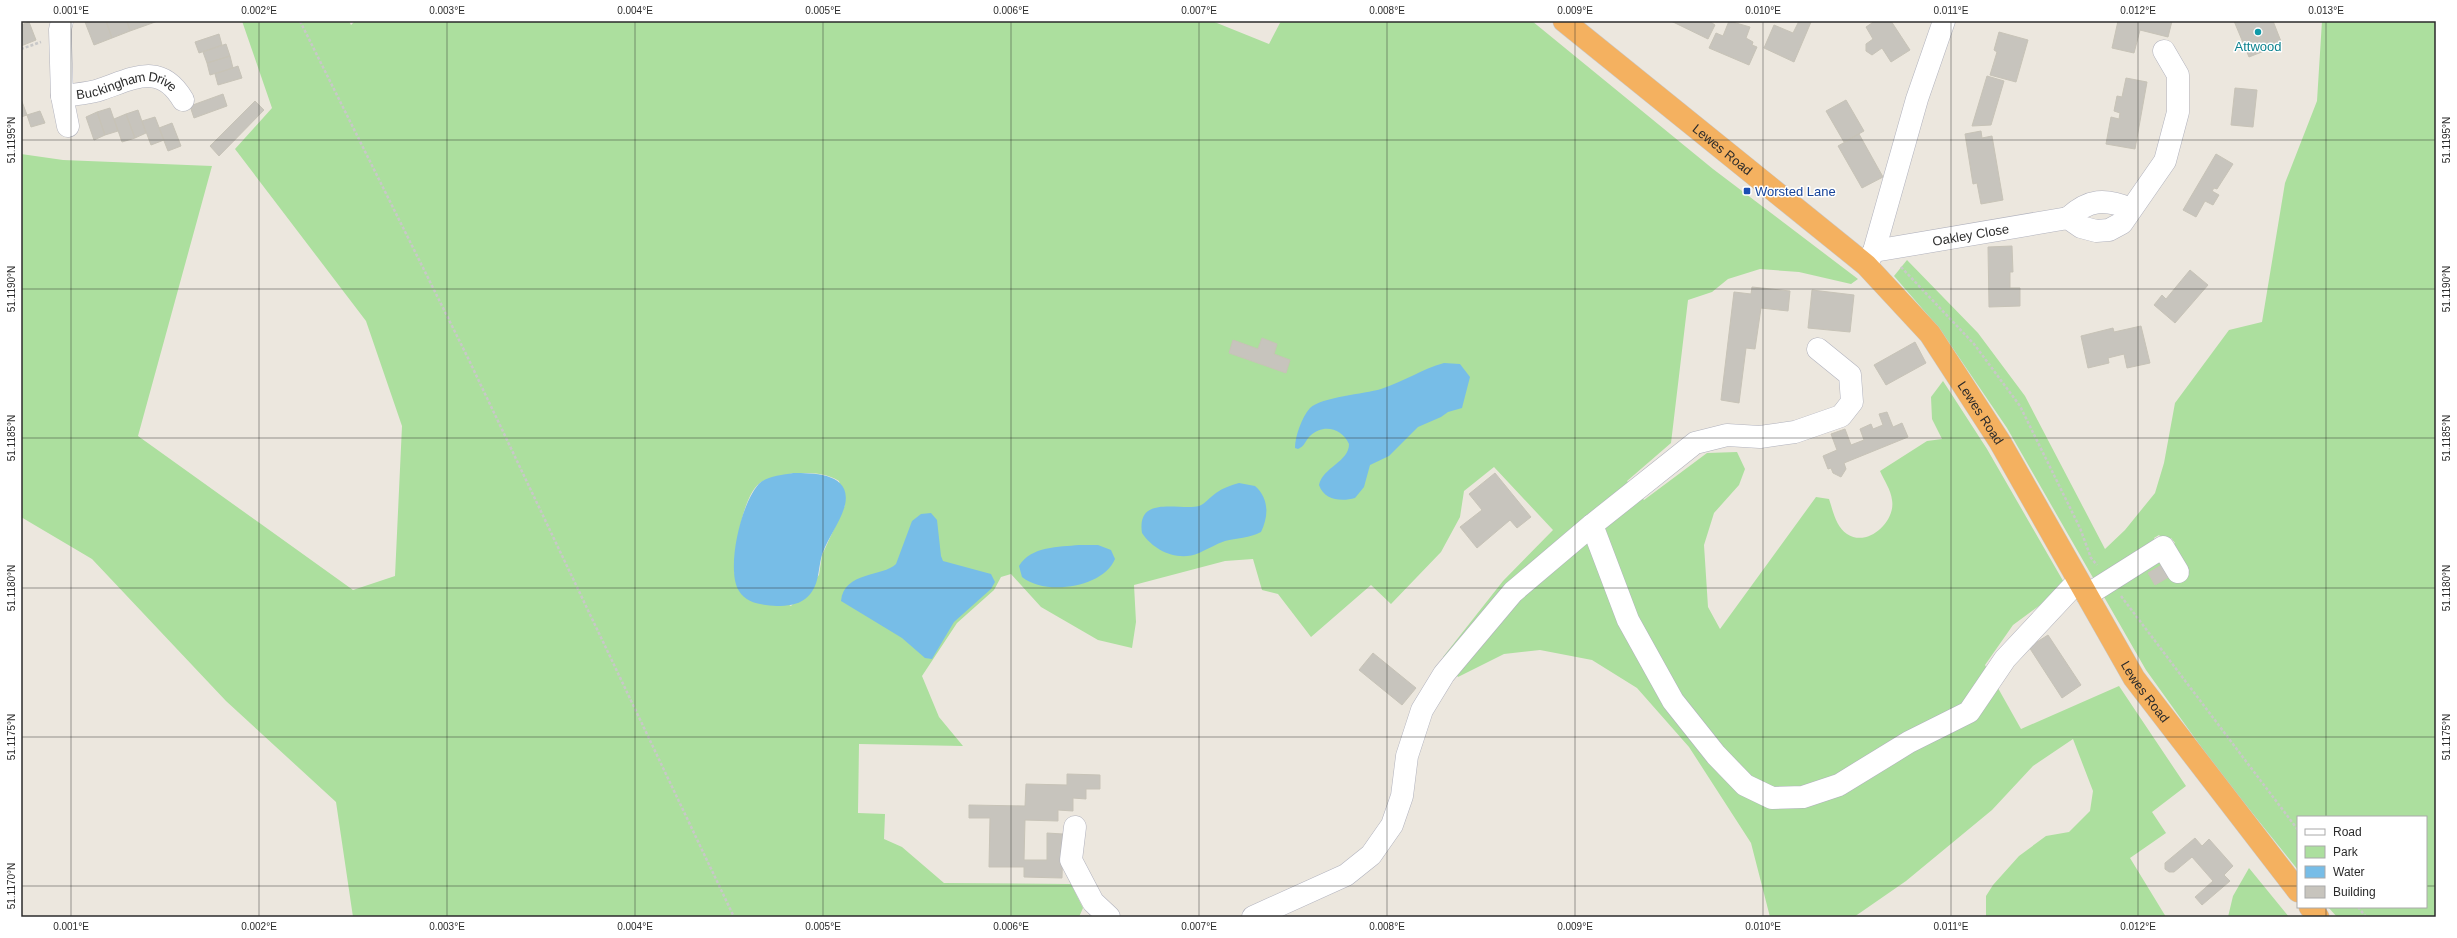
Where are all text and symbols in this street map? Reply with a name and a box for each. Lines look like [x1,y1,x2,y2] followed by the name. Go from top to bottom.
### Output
[53,5,89,16] text: 0.001°E
[241,5,277,16] text: 0.002°E
[429,5,465,16] text: 0.003°E
[617,5,653,16] text: 0.004°E
[805,5,841,16] text: 0.005°E
[993,5,1029,16] text: 0.006°E
[1181,5,1217,16] text: 0.007°E
[1369,5,1405,16] text: 0.008°E
[1557,5,1593,16] text: 0.009°E
[1745,5,1781,16] text: 0.010°E
[1934,5,1969,16] text: 0.011°E
[2120,5,2156,16] text: 0.012°E
[2308,5,2344,16] text: 0.013°E
[2253,27,2263,37] marker: Attwood
[2235,39,2281,54] place label: Attwood
[75,69,180,102] street label: Buckingham Drive
[6,117,17,163] text: 51.1195°N
[2441,117,2452,163] text: 51.1195°N
[1690,121,1755,178] street label: Lewes Road
[1755,184,1836,199] place label: Worsted Lane
[1742,186,1752,196] marker: Worsted Lane
[1931,221,2010,249] street label: Oakley Close
[6,266,17,312] text: 51.1190°N
[2441,266,2452,312] text: 51.1190°N
[1955,378,2006,447] street label: Lewes Road
[6,415,17,461] text: 51.1185°N
[2441,415,2452,461] text: 51.1185°N
[6,565,17,611] text: 51.1180°N
[2441,565,2452,611] text: 51.1180°N
[2118,658,2172,725] street label: Lewes Road
[6,714,17,760] text: 51.1175°N
[2441,714,2452,760] text: 51.1175°N
[2297,816,2427,908] legend
[2333,825,2362,839] text: Road
[2333,845,2359,859] text: Park
[6,863,17,909] text: 51.1170°N
[2333,865,2365,879] text: Water
[2333,885,2376,899] text: Building
[53,921,89,932] text: 0.001°E
[241,921,277,932] text: 0.002°E
[429,921,465,932] text: 0.003°E
[617,921,653,932] text: 0.004°E
[805,921,841,932] text: 0.005°E
[993,921,1029,932] text: 0.006°E
[1181,921,1217,932] text: 0.007°E
[1369,921,1405,932] text: 0.008°E
[1557,921,1593,932] text: 0.009°E
[1745,921,1781,932] text: 0.010°E
[1934,921,1969,932] text: 0.011°E
[2120,921,2156,932] text: 0.012°E

